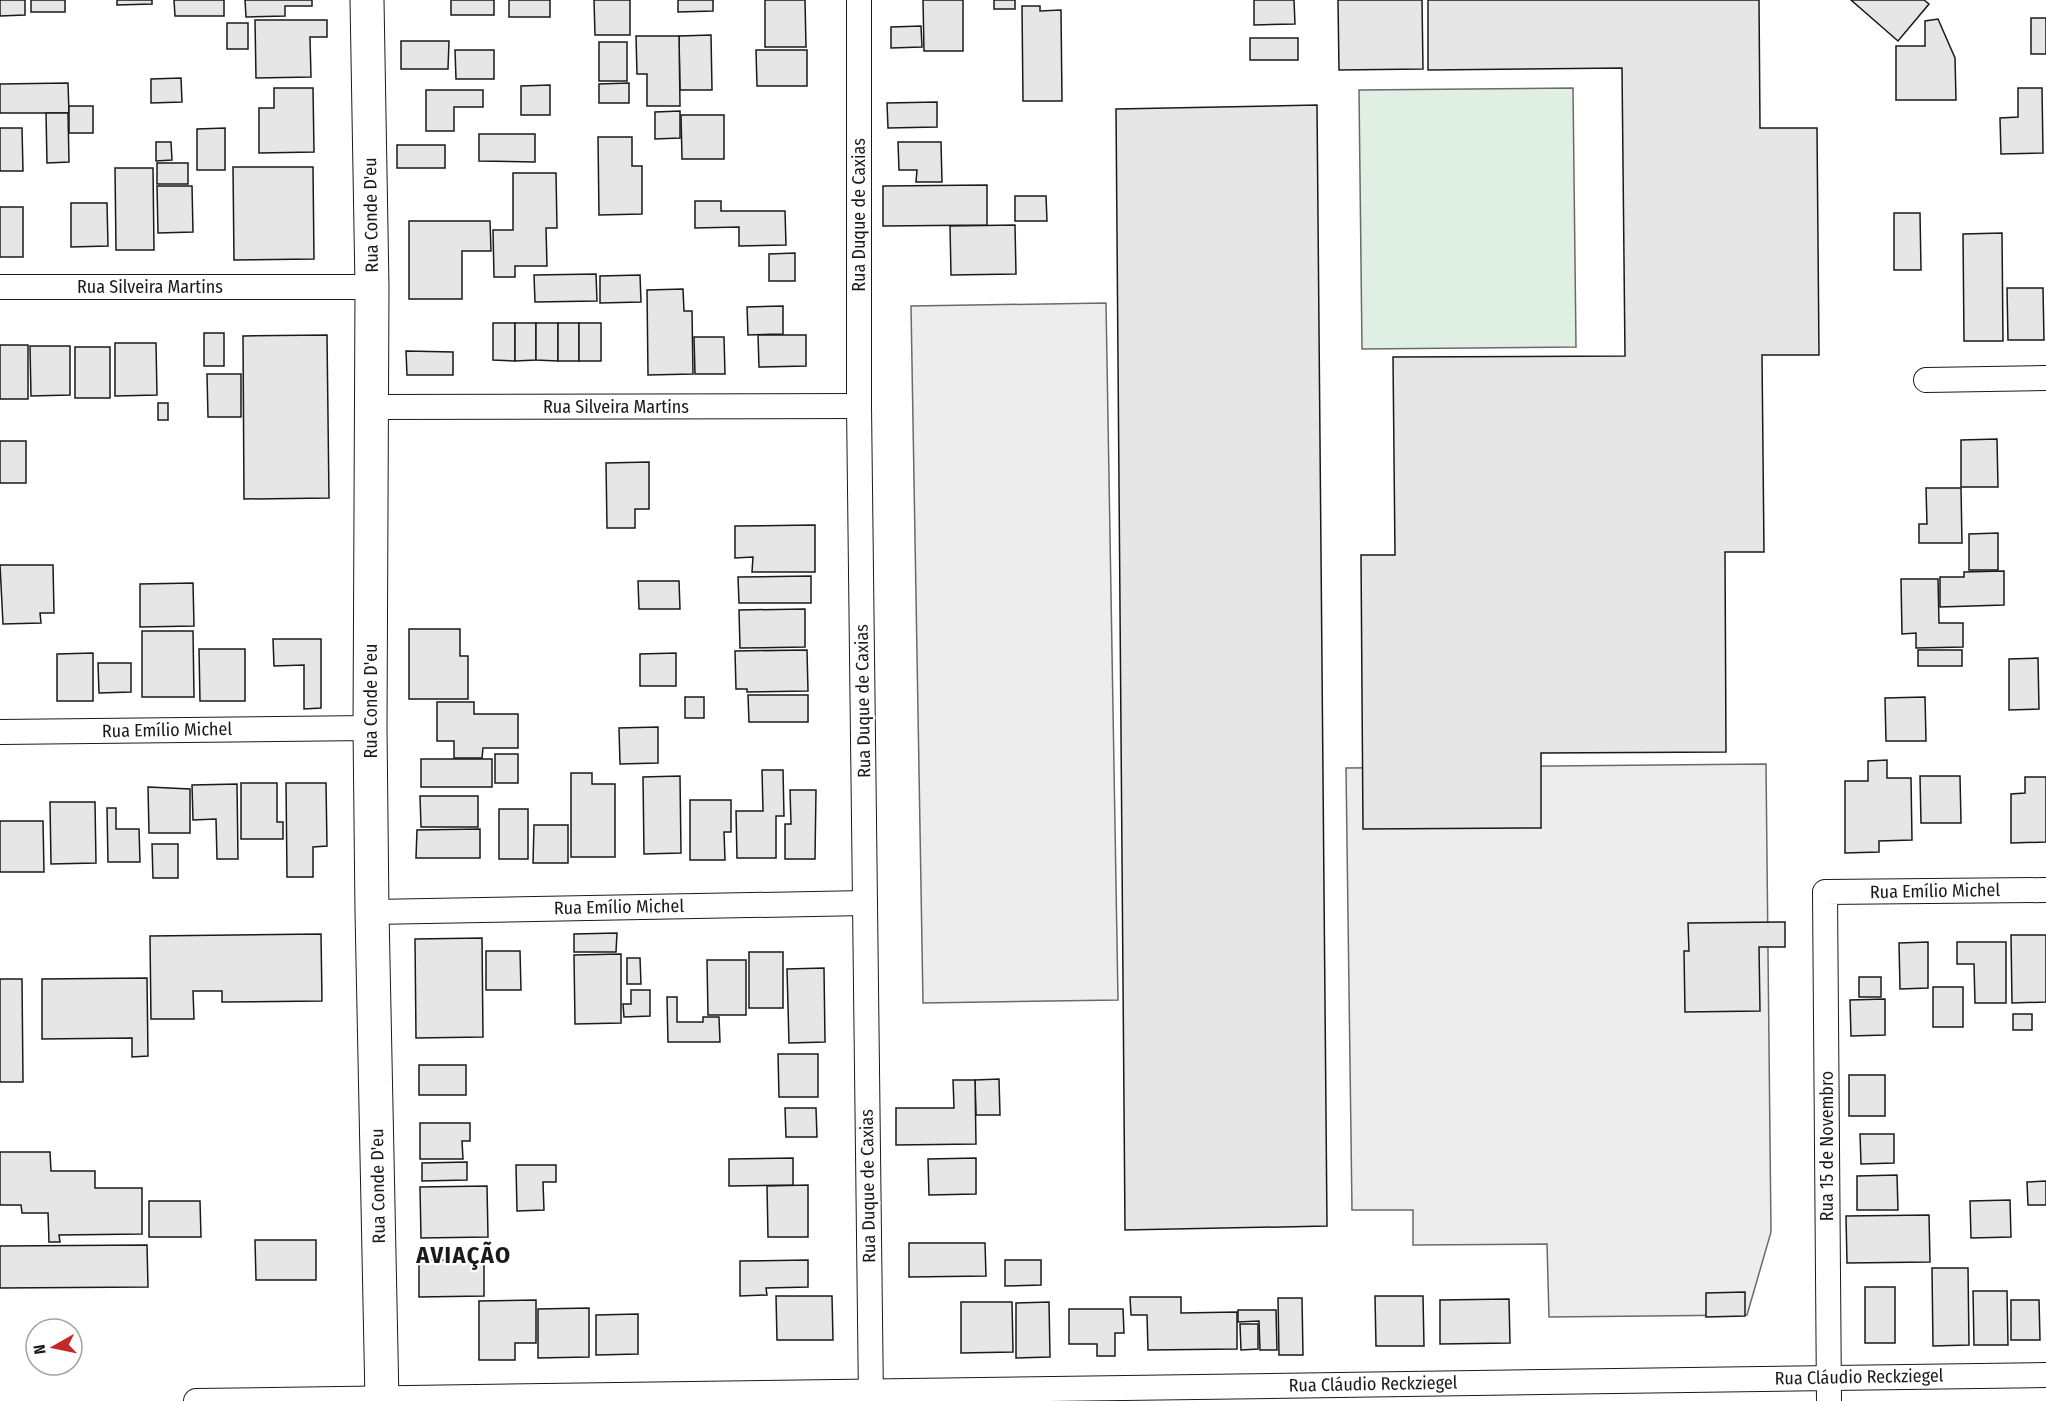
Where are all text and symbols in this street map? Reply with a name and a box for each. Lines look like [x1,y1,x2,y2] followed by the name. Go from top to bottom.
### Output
[848,138,870,292] street label: Rua Duque de Caxias
[359,157,383,273] street label: Rua Conde D'eu
[77,276,223,298] street label: Rua Silveira Martins
[543,396,689,418] street label: Rua Silveira Martins
[851,624,875,778] street label: Rua Duque de Caxias
[360,643,382,759] street label: Rua Conde D'eu
[102,718,233,742] street label: Rua Emílio Michel
[1870,879,2001,903] street label: Rua Emílio Michel
[554,895,685,919] street label: Rua Emílio Michel
[1816,1071,1838,1221] street label: Rua 15 de Novembro
[856,1109,880,1263] street label: Rua Duque de Caxias
[366,1128,390,1244] street label: Rua Conde D'eu
[415,1241,512,1270] district label: AVIAÇÃO
[24,1317,84,1377] north arrow
[30,1343,50,1355] text: N
[1774,1365,1944,1389] street label: Rua Cláudio Reckziegel
[1288,1372,1458,1396] street label: Rua Cláudio Reckziegel

